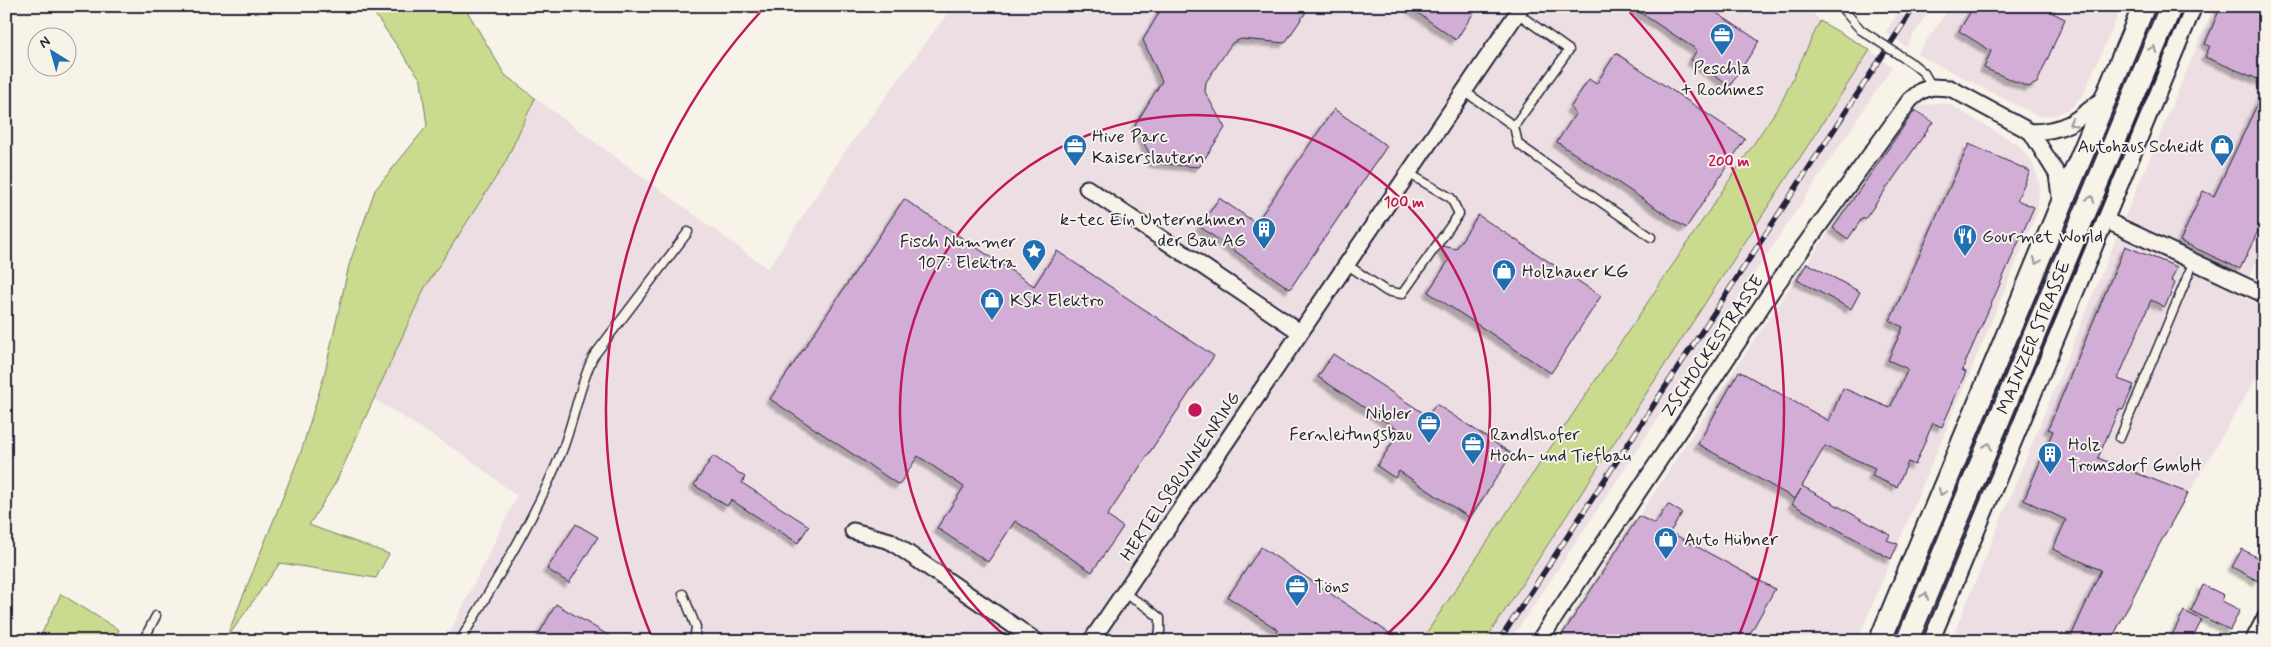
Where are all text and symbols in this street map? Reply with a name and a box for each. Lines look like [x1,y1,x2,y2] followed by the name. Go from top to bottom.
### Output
[1709,22,1735,56] office icon: Peschla + Rochmes
[28,28,78,78] north arrow
[36,32,54,52] text: N
[2147,45,2157,54] one-way arrow
[1680,57,1764,102] place label: Peschla + Rochmes
[2068,117,2077,127] one-way arrow
[1092,125,1205,170] place label: Hive Parc Kaiserslautern
[1062,133,1088,167] office icon: Hive Parc Kaiserslautern
[2209,133,2235,167] shop icon: Autohaus Scheidt
[2078,135,2204,159] place label: Autohaus Scheidt
[1709,152,1750,172] text: 200 m
[1384,193,1424,213] text: 100 m
[2085,195,2095,204] one-way arrow
[1060,208,1246,253] place label: k-tec Ein Unternehmen der Bau AG
[1251,216,1277,250] building icon: k-tec Ein Unternehmen der Bau AG
[1952,223,1978,257] restaurant icon: Gourmet World
[1982,225,2103,249] place label: Gourmet World
[900,230,1016,275] place label: Fisch Nummer 107: Elektra
[1021,238,1047,272] place icon: Fisch Nummer 107: Elektra
[2033,256,2044,265] one-way arrow
[1992,257,2077,418] street label: MAINZER STRASSE
[1491,258,1517,292] shop icon: Holzhauer KG
[1522,260,1628,284] place label: Holzhauer KG
[1656,270,1770,423] street label: ZSCHOCKESTRASSE
[979,287,1005,321] shop icon: KSK Elektro
[1010,289,1104,313] place label: KSK Elektro
[1115,387,1247,566] street label: HERTELSBRUNNENRING
[1186,401,1204,419] centre of rings
[1289,402,1412,449] place label: Nibler Fernleitungsbau
[1416,410,1442,444] office icon: Nibler Fernleitungsbau
[1490,423,1631,468] place label: Randlshofer Hoch- und Tiefbau
[1460,431,1486,465] office icon: Randlshofer Hoch- und Tiefbau
[2068,433,2202,478] place label: Holz Tromsdorf GmbH
[2037,441,2063,475] building icon: Holz Tromsdorf GmbH
[1982,442,1992,451] one-way arrow
[1937,487,1948,496] one-way arrow
[1653,526,1679,560] shop icon: Auto Hübner
[1684,528,1779,552] place label: Auto Hübner
[1284,573,1310,607] office icon: Töns
[1314,575,1349,599] place label: Töns
[1919,592,1930,601] one-way arrow

